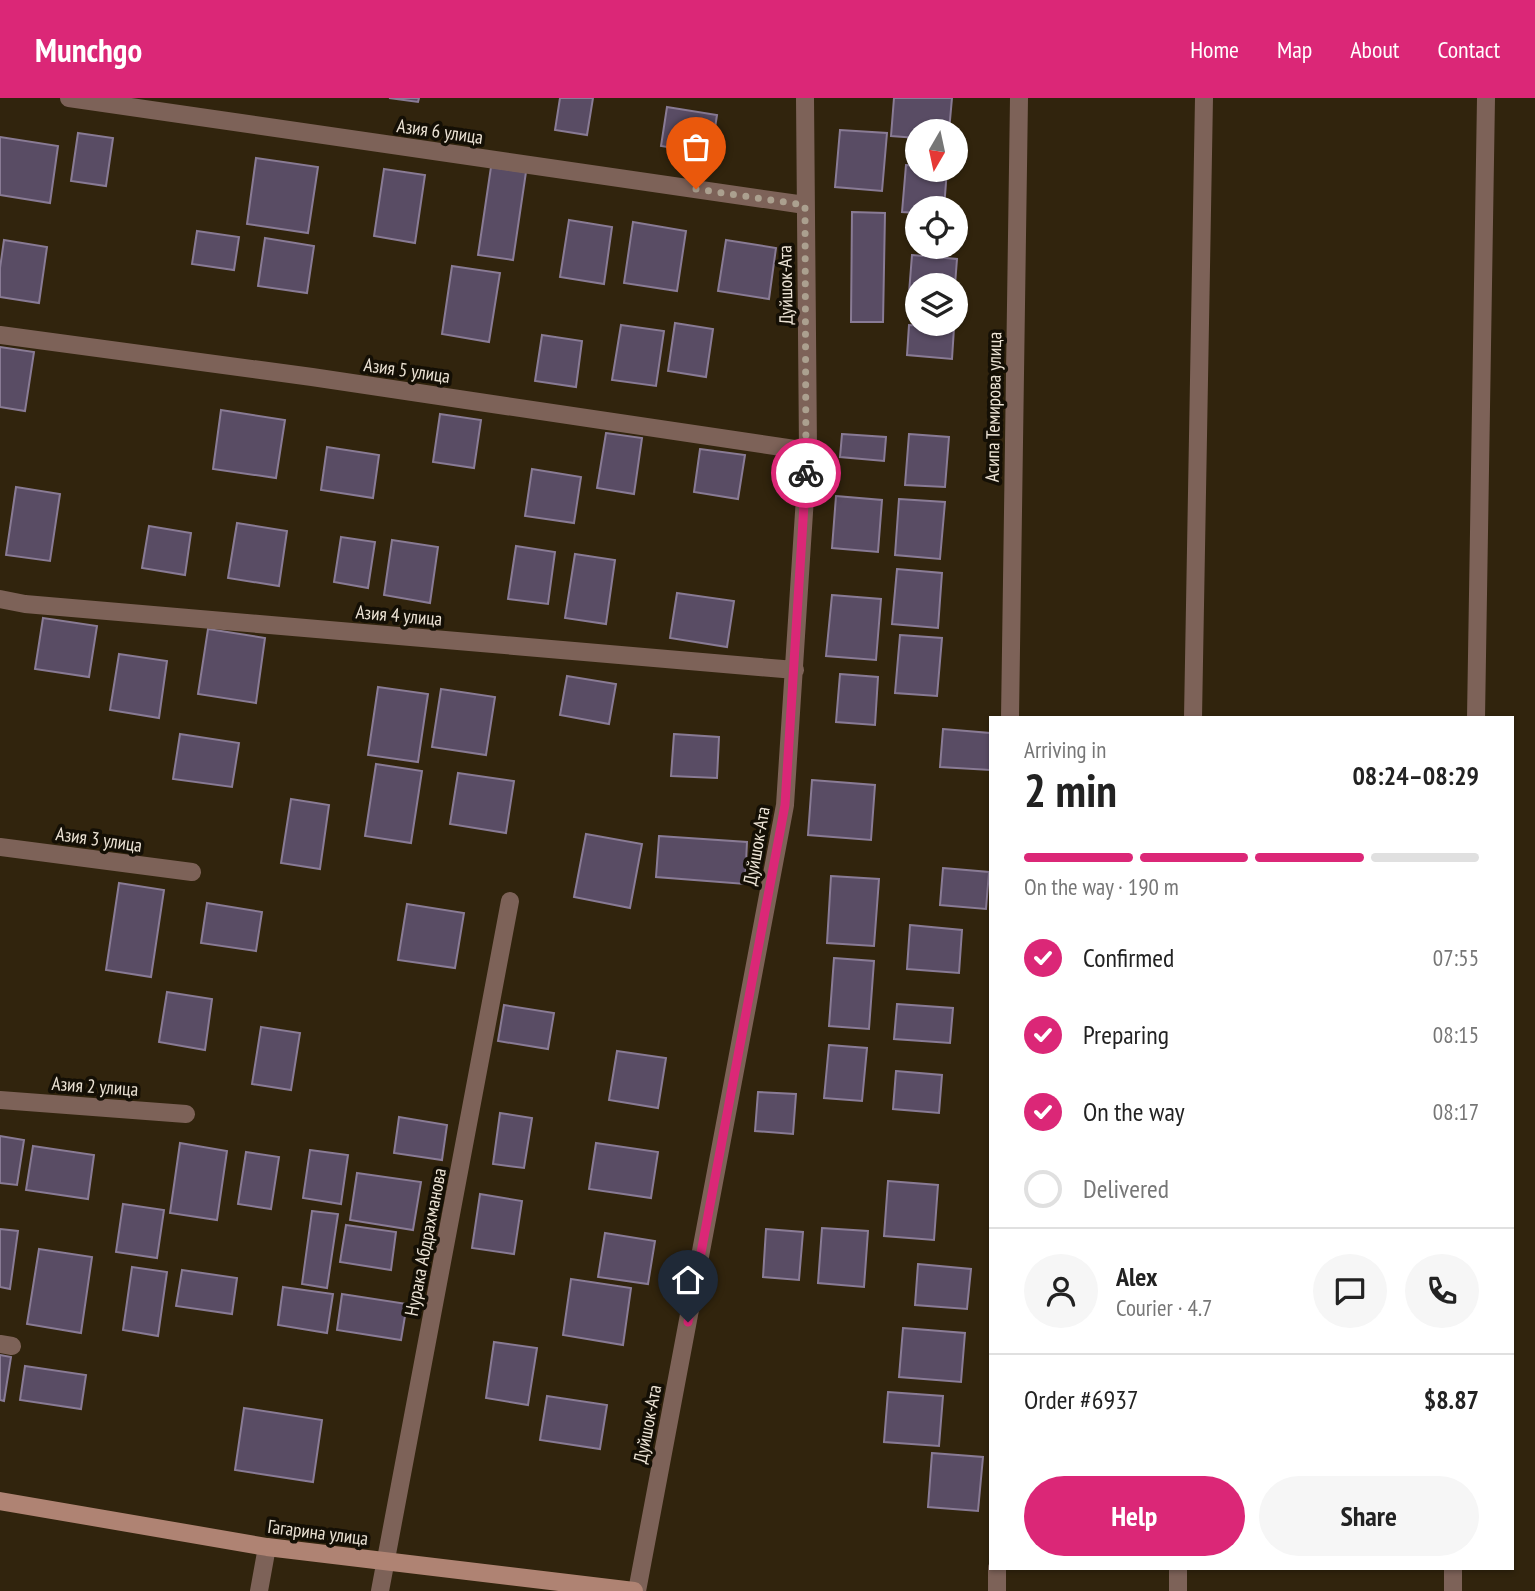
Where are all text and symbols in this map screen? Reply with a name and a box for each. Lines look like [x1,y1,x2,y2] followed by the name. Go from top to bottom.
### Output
[35,28,142,71] text: Munchgo
[1190,34,1239,65] text: Home
[1277,34,1312,65] text: Map
[1350,34,1399,65] text: About
[1437,34,1500,65] text: Contact
[395,113,485,149] street label: Азия 6 улица
[666,117,726,189] pin
[905,119,968,182] north arrow
[905,119,968,336] map controls
[677,128,715,166] icon: bag
[905,196,968,259] button: locate
[772,245,798,325] street label: Дуйшок-Ата
[905,273,968,336] button: layers
[980,332,1006,482] street label: Асипа Темирова улица
[362,352,452,388] street label: Азия 5 улица
[771,438,841,508] courier
[787,454,825,492] icon: bike
[355,599,443,631] street label: Азия 4 улица
[1024,735,1106,764] text: Arriving in
[1352,759,1479,792] text: 08:24–08:29
[1024,760,1117,820] text: 2 min
[737,805,775,887] street label: Дуйшок-Ата
[54,821,144,857] street label: Азия 3 улица
[1024,872,1179,901] text: On the way · 190 m
[1024,939,1062,977] icon: check
[1083,941,1174,974] text: Confirmed
[1433,943,1479,972] text: 07:55
[1024,1016,1062,1054] icon: check
[1083,1018,1169,1051] text: Preparing
[1433,1020,1479,1049] text: 08:15
[51,1071,139,1101] street label: Азия 2 улица
[1024,1093,1062,1131] icon: check
[1083,1095,1185,1128] text: On the way
[1433,1097,1479,1126] text: 08:17
[399,1166,451,1318] street label: Нурака Абдрахманова
[1083,1172,1169,1205] text: Delivered
[658,1250,718,1322] pin
[1024,1254,1098,1328] button: person
[1313,1254,1387,1328] button: chat
[1405,1254,1479,1328] button: phone
[1116,1260,1157,1293] text: Alex
[669,1261,707,1299] icon: home
[1116,1293,1212,1322] text: Courier · 4.7
[628,1383,666,1465] street label: Дуйшок-Ата
[1024,1383,1139,1416] text: Order #6937
[1424,1383,1479,1416] text: $8.87
[1024,1476,1245,1556] button: Help
[1259,1476,1479,1556] button: Share
[266,1514,370,1550] street label: Гагарина улица

